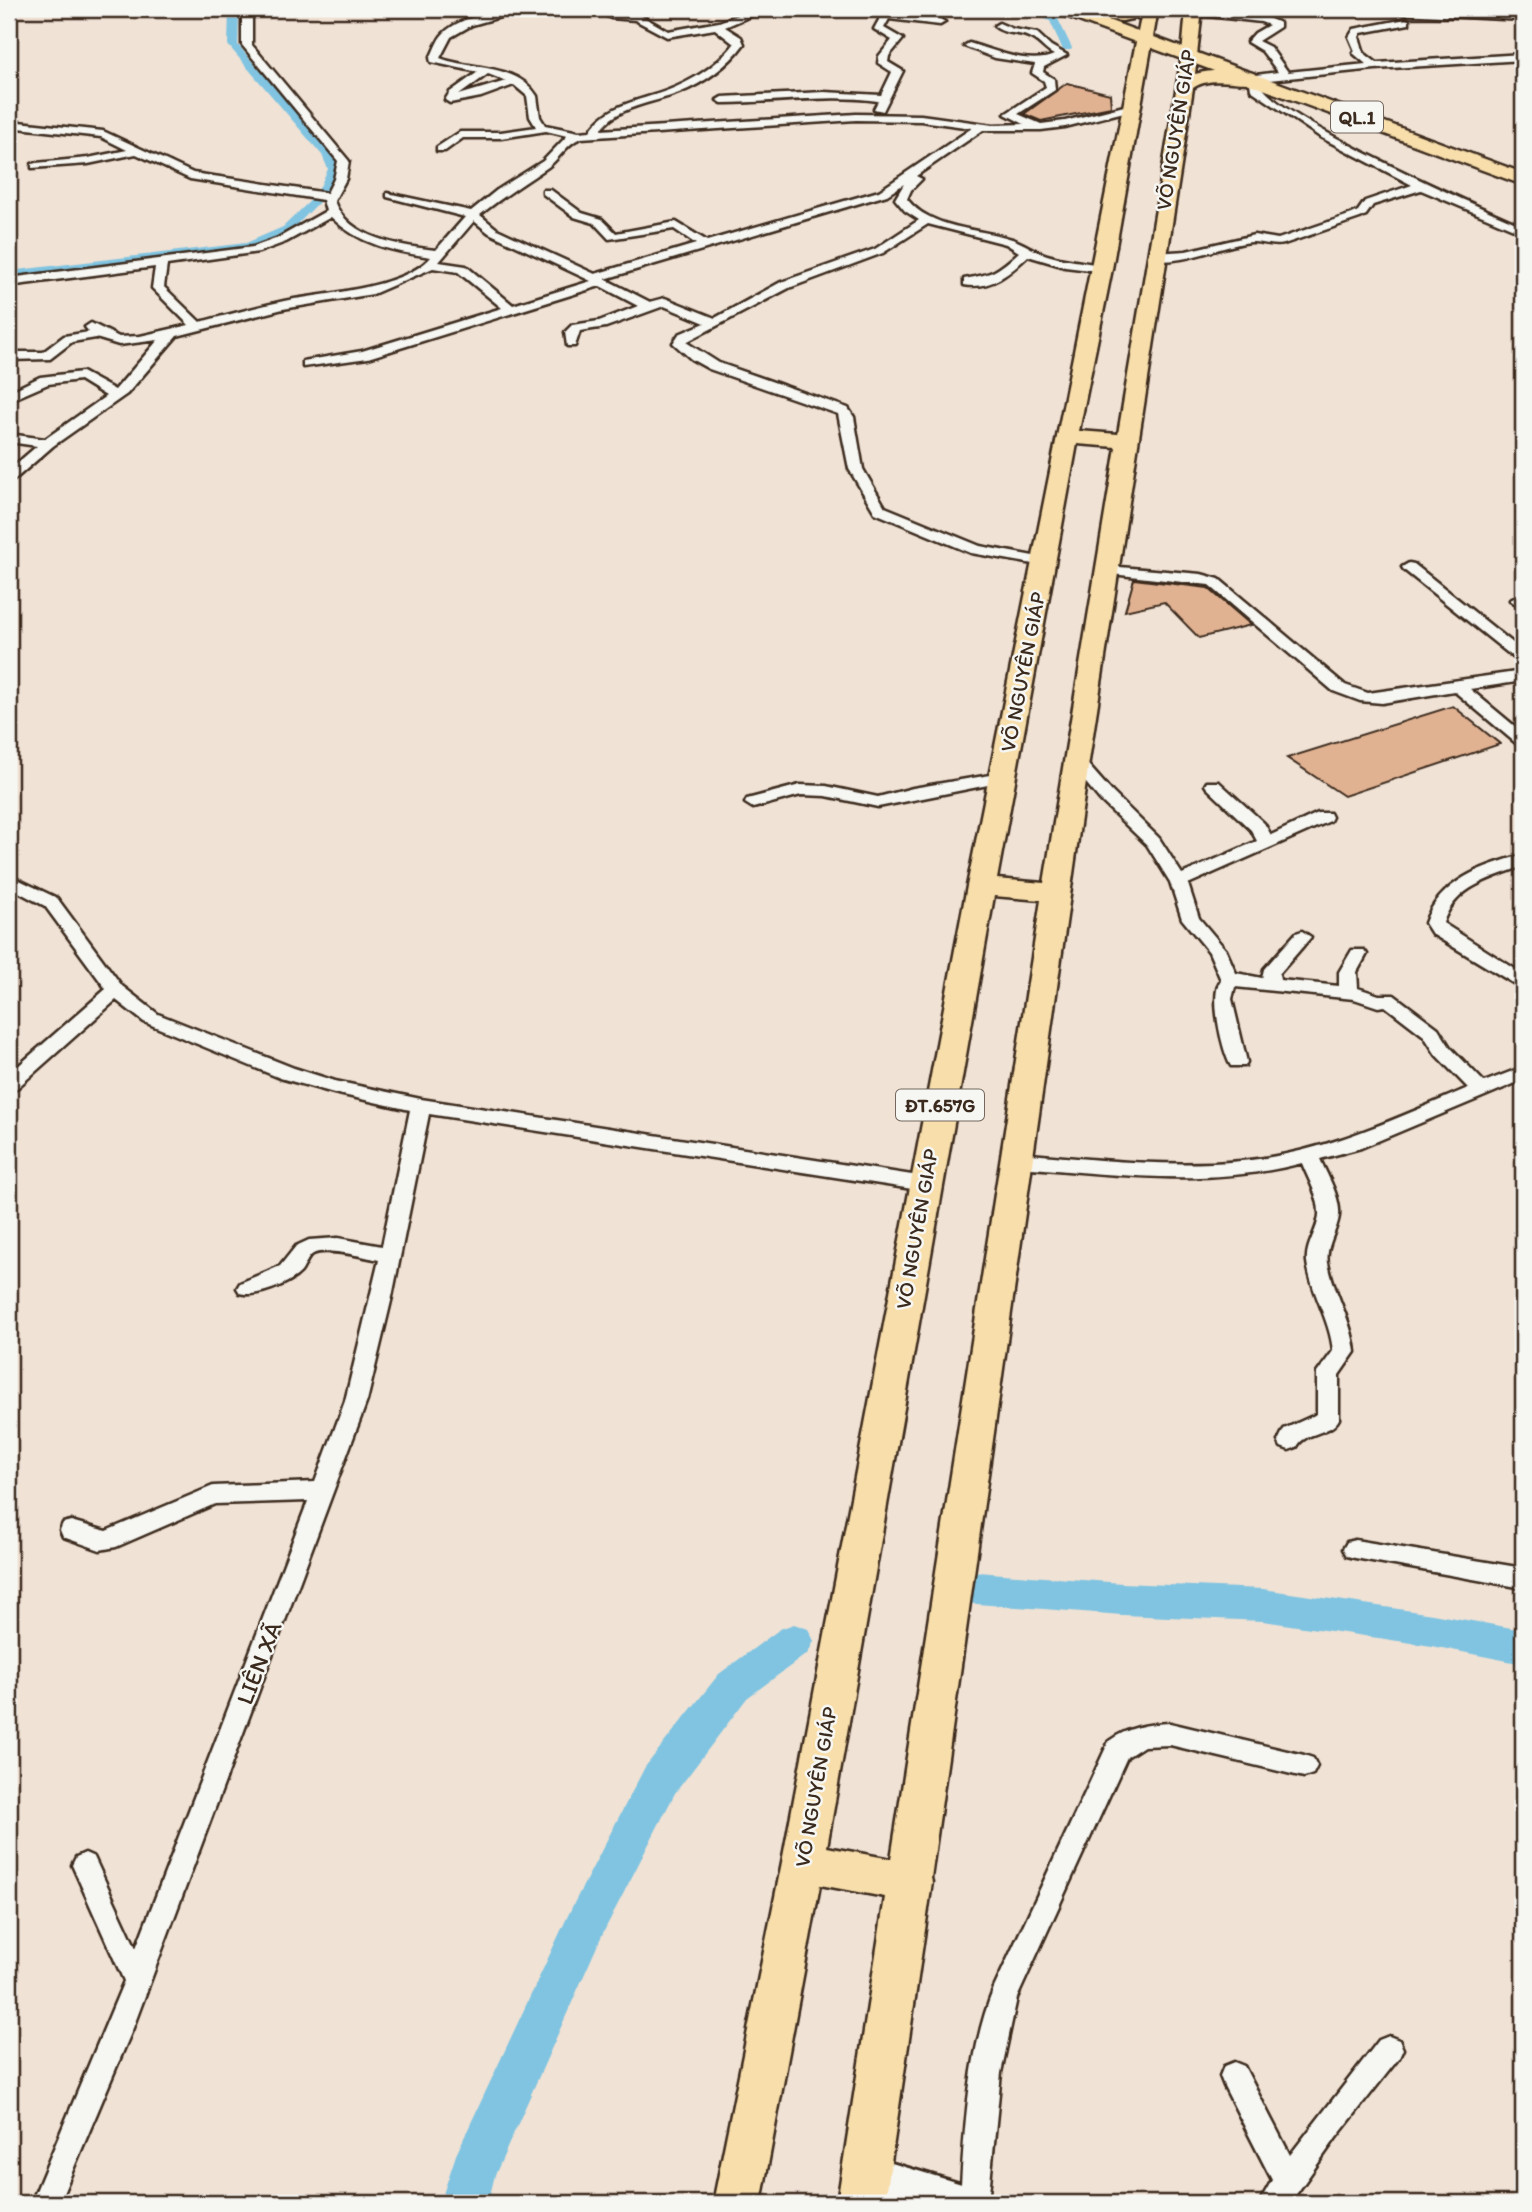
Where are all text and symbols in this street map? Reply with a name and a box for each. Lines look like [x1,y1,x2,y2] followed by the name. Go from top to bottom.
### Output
[1150,48,1201,212] street label: VÕ NGUYÊN GIÁP
[1331,102,1383,132] road number: QL.1
[995,590,1050,754] street label: VÕ NGUYÊN GIÁP
[896,1090,984,1120] road number: ĐT.657G
[890,1147,943,1311] street label: VÕ NGUYÊN GIÁP
[229,1617,288,1708] street label: LIÊN XÃ
[789,1705,842,1869] street label: VÕ NGUYÊN GIÁP

